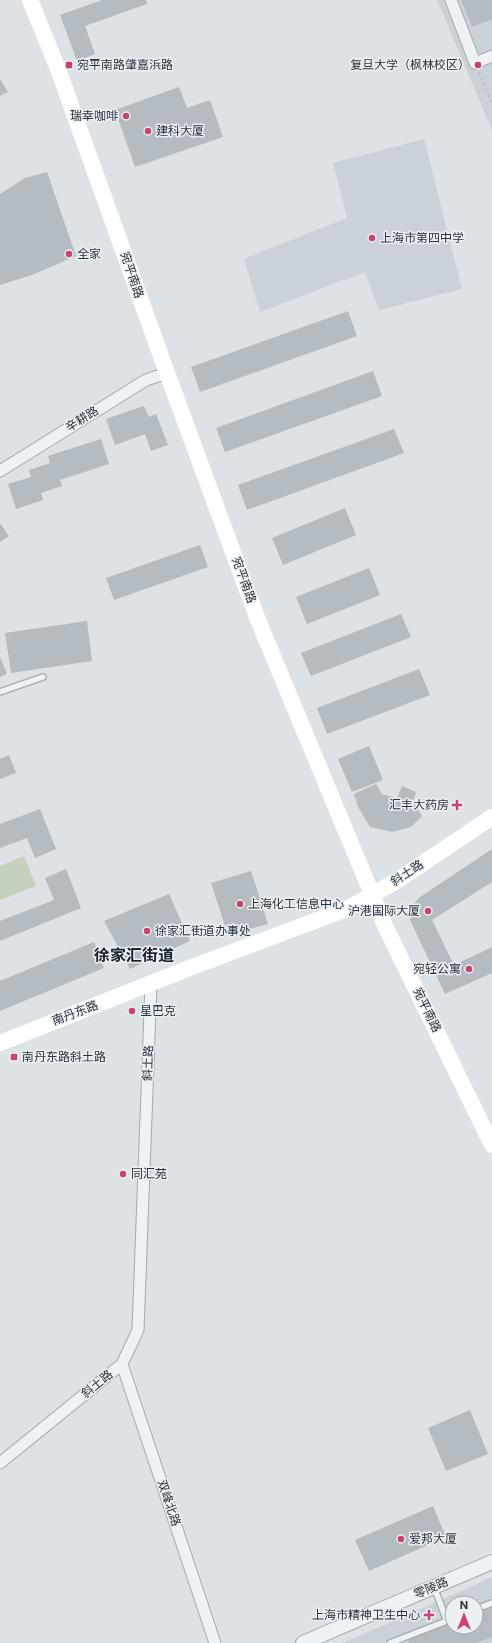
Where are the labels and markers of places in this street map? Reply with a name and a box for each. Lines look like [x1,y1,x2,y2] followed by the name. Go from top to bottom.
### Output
[77,57,173,72] place label: 宛平南路肇嘉浜路
[350,57,470,72] place label: 复旦大学（枫林校区）
[64,60,74,70] marker: 宛平南路肇嘉浜路
[473,60,483,70] marker: 复旦大学（枫林校区）
[70,108,118,123] place label: 瑞幸咖啡
[121,111,131,121] marker: 瑞幸咖啡
[156,123,204,138] place label: 建科大厦
[143,126,153,136] marker: 建科大厦
[380,230,464,245] place label: 上海市第四中学
[367,233,377,243] marker: 上海市第四中学
[77,246,101,261] place label: 全家
[64,249,74,259] marker: 全家
[389,797,449,812] place label: 汇丰大药房
[452,800,462,810] marker: 汇丰大药房
[248,896,344,911] place label: 上海化工信息中心
[235,899,245,909] marker: 上海化工信息中心
[348,903,420,918] place label: 沪港国际大厦
[423,906,433,916] marker: 沪港国际大厦
[155,923,251,938] place label: 徐家汇街道办事处
[142,926,152,936] marker: 徐家汇街道办事处
[413,961,461,976] place label: 宛轻公寓
[464,964,474,974] marker: 宛轻公寓
[140,1003,176,1018] place label: 星巴克
[127,1006,137,1016] marker: 星巴克
[22,1049,106,1064] place label: 南丹东路斜土路
[9,1052,19,1062] marker: 南丹东路斜土路
[131,1166,167,1181] place label: 同汇苑
[118,1169,128,1179] marker: 同汇苑
[409,1531,457,1546] place label: 爱邦大厦
[396,1534,406,1544] marker: 爱邦大厦
[312,1607,420,1622] place label: 上海市精神卫生中心
[423,1609,435,1621] marker: 上海市精神卫生中心

